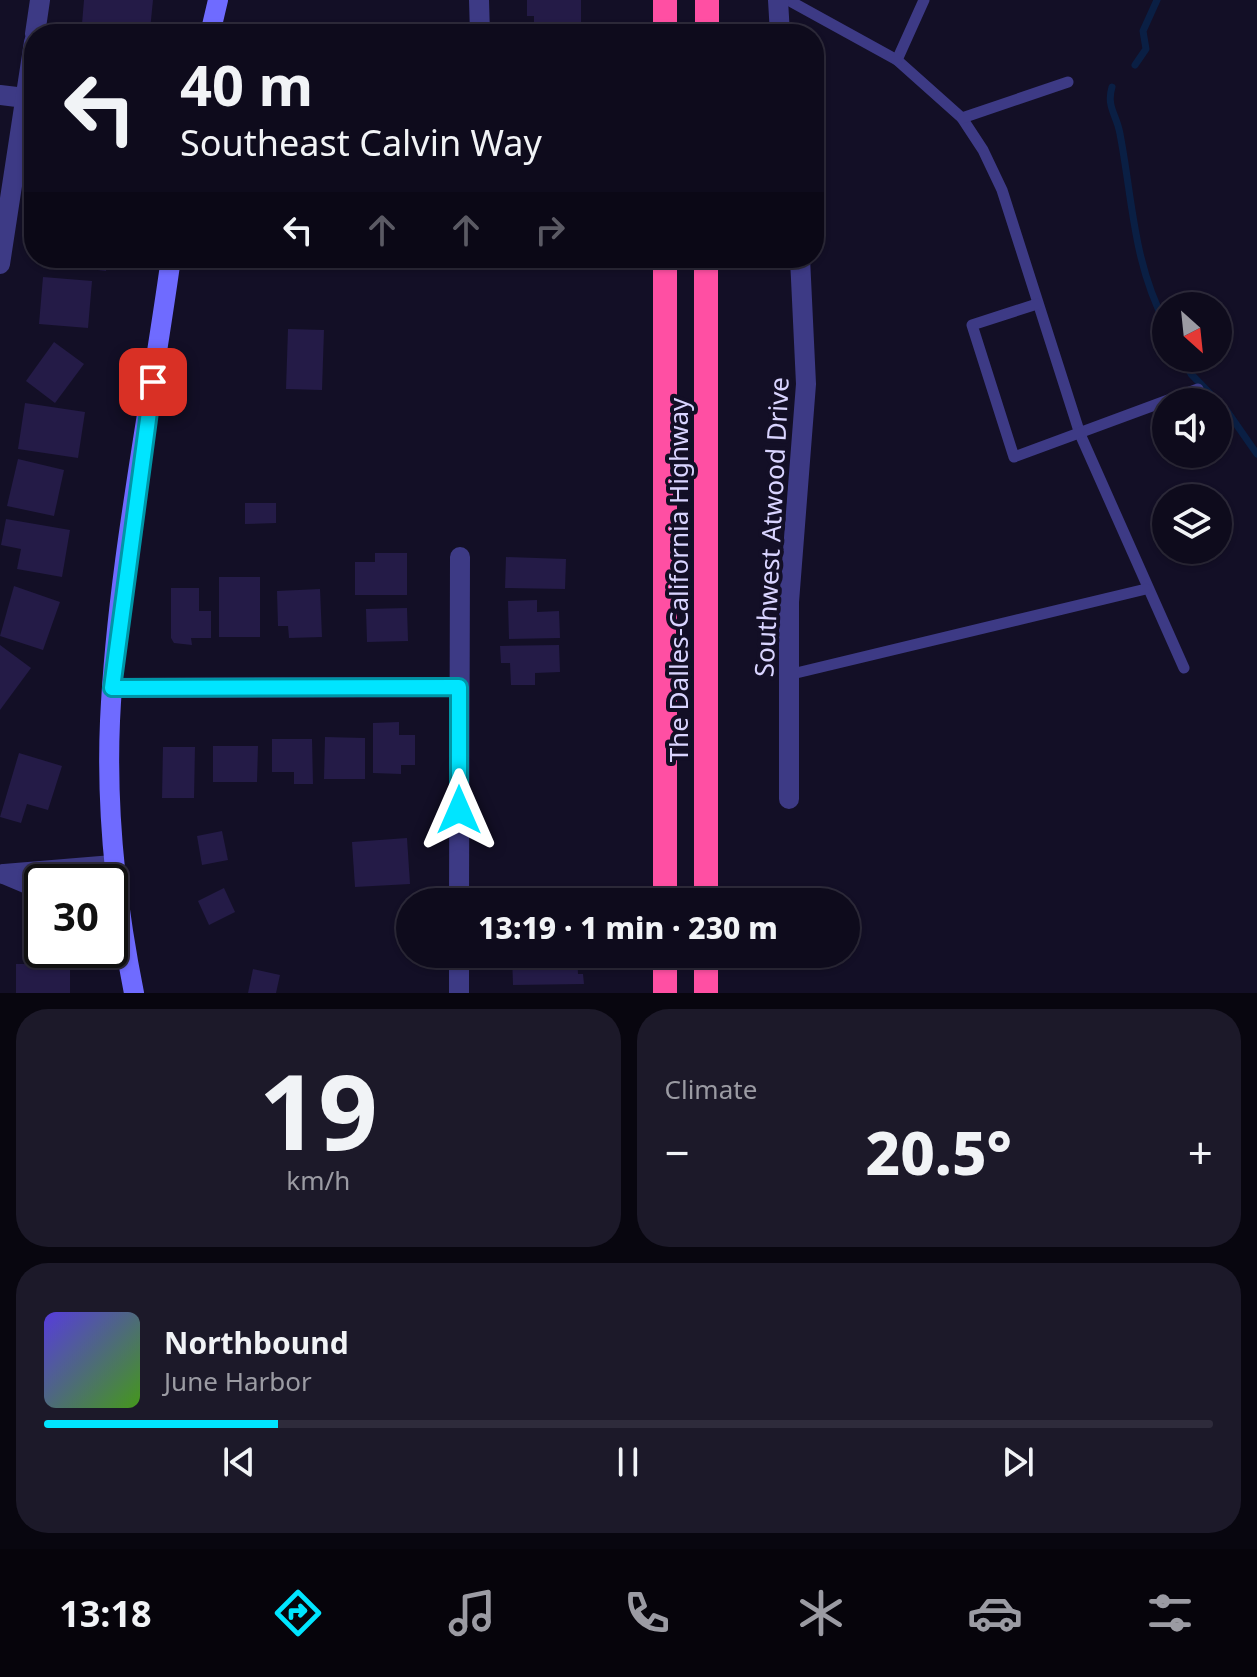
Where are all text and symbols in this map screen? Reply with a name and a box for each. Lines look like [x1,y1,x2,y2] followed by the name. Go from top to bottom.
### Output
[180,46,313,122] text: 40 m
[48,56,152,160] icon: left
[180,118,542,167] text: Southeast Calvin Way
[276,208,320,252] icon: left
[360,208,404,252] icon: ahead
[444,208,488,252] icon: ahead
[528,208,572,252] icon: right
[1152,292,1232,372] north arrow
[1152,292,1232,564] map controls
[119,348,187,416] pin
[131,360,175,404] icon: arrive
[745,376,797,678] street label: Southwest Atwood Drive
[1152,388,1232,468] button: sound
[660,397,696,762] street label: The Dalles-California Highway
[1152,484,1232,564] button: layers
[417,768,501,852] position arrow
[24,864,128,968] speed limit sign: 30
[478,907,778,948] text: 13:19 · 1 min · 230 m
[259,1039,378,1180] text: 19
[665,1071,757,1107] text: Climate
[865,1111,1012,1193] text: 20.5°
[665,1122,690,1182] text: −
[1188,1122,1213,1182] text: +
[286,1162,350,1198] text: km/h
[164,1322,349,1363] text: Northbound
[164,1363,312,1399] text: June Harbor
[217,1440,261,1484] icon: previous
[606,1440,650,1484] icon: pause
[996,1440,1040,1484] icon: next
[270,1585,326,1641] icon: directions
[444,1585,500,1641] icon: music
[619,1585,675,1641] icon: phone
[793,1585,849,1641] icon: climate
[967,1585,1023,1641] icon: car
[1142,1585,1198,1641] icon: filters
[59,1589,152,1638] text: 13:18

